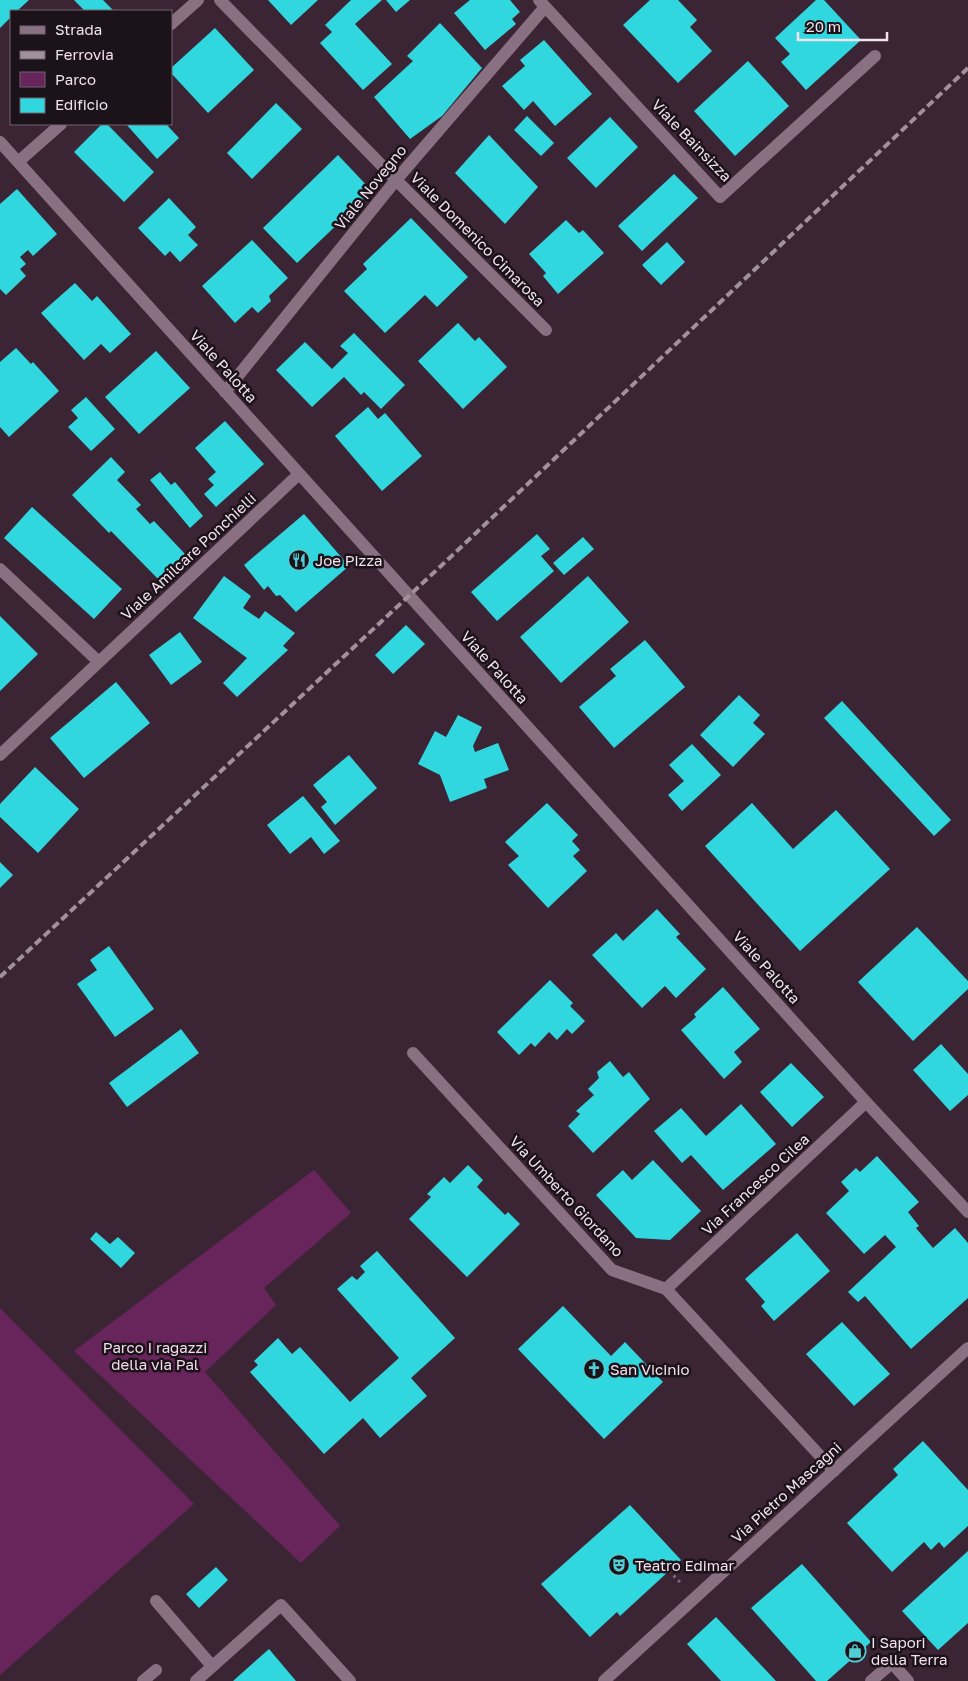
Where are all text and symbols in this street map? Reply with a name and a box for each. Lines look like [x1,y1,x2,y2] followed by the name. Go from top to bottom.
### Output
[10,10,172,125] legend
[798,10,887,42] scale bar
[806,17,841,35] text: 20 m
[55,20,102,38] text: Strada
[55,45,114,63] text: Ferrovia
[55,70,96,88] text: Parco
[55,95,108,113] text: Edificio
[648,95,736,185] street label: Viale Bainsizza
[330,141,410,233] street label: Viale Novegno
[407,168,549,310] street label: Viale Domenico Cimarosa
[187,326,261,406] street label: Viale Palotta
[117,489,259,623] street label: Viale Amilcare Ponchielli
[287,548,311,572] restaurant icon: Joe Pizza
[315,551,383,569] place label: Joe Pizza
[458,627,532,707] street label: Viale Palotta
[730,927,804,1007] street label: Viale Palotta
[698,1130,812,1238] street label: Via Francesco Cilea
[506,1132,628,1260] street label: Via Umberto Giordano
[103,1338,207,1373] park label: Parco I ragazzi della via Pal
[582,1357,606,1381] church icon: San Vicinio
[610,1360,690,1378] place label: San Vicinio
[727,1438,845,1546] street label: Via Pietro Mascagni
[607,1553,631,1577] theatre icon: Teatro Edimar
[635,1556,734,1574] place label: Teatro Edimar
[871,1633,947,1668] place label: I Sapori della Terra
[843,1639,867,1663] shop icon: I Sapori della Terra

